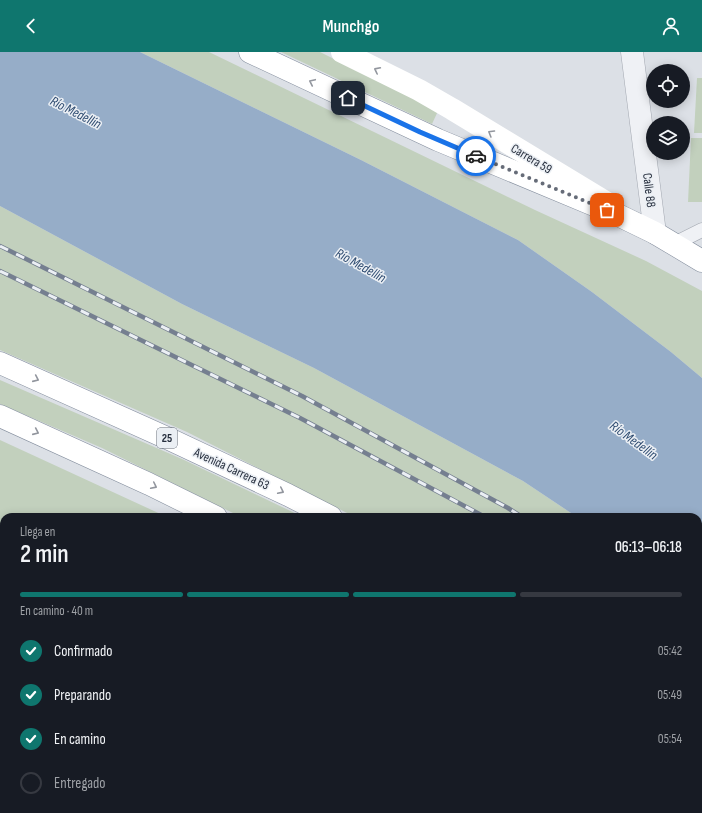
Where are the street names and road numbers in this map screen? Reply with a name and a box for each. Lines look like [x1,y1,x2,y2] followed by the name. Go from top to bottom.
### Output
[508,140,555,177] street label: Carrera 59
[639,172,659,209] street label: Calle 88
[157,428,177,448] road number: 25
[190,444,272,493] street label: Avenida Carrera 63

